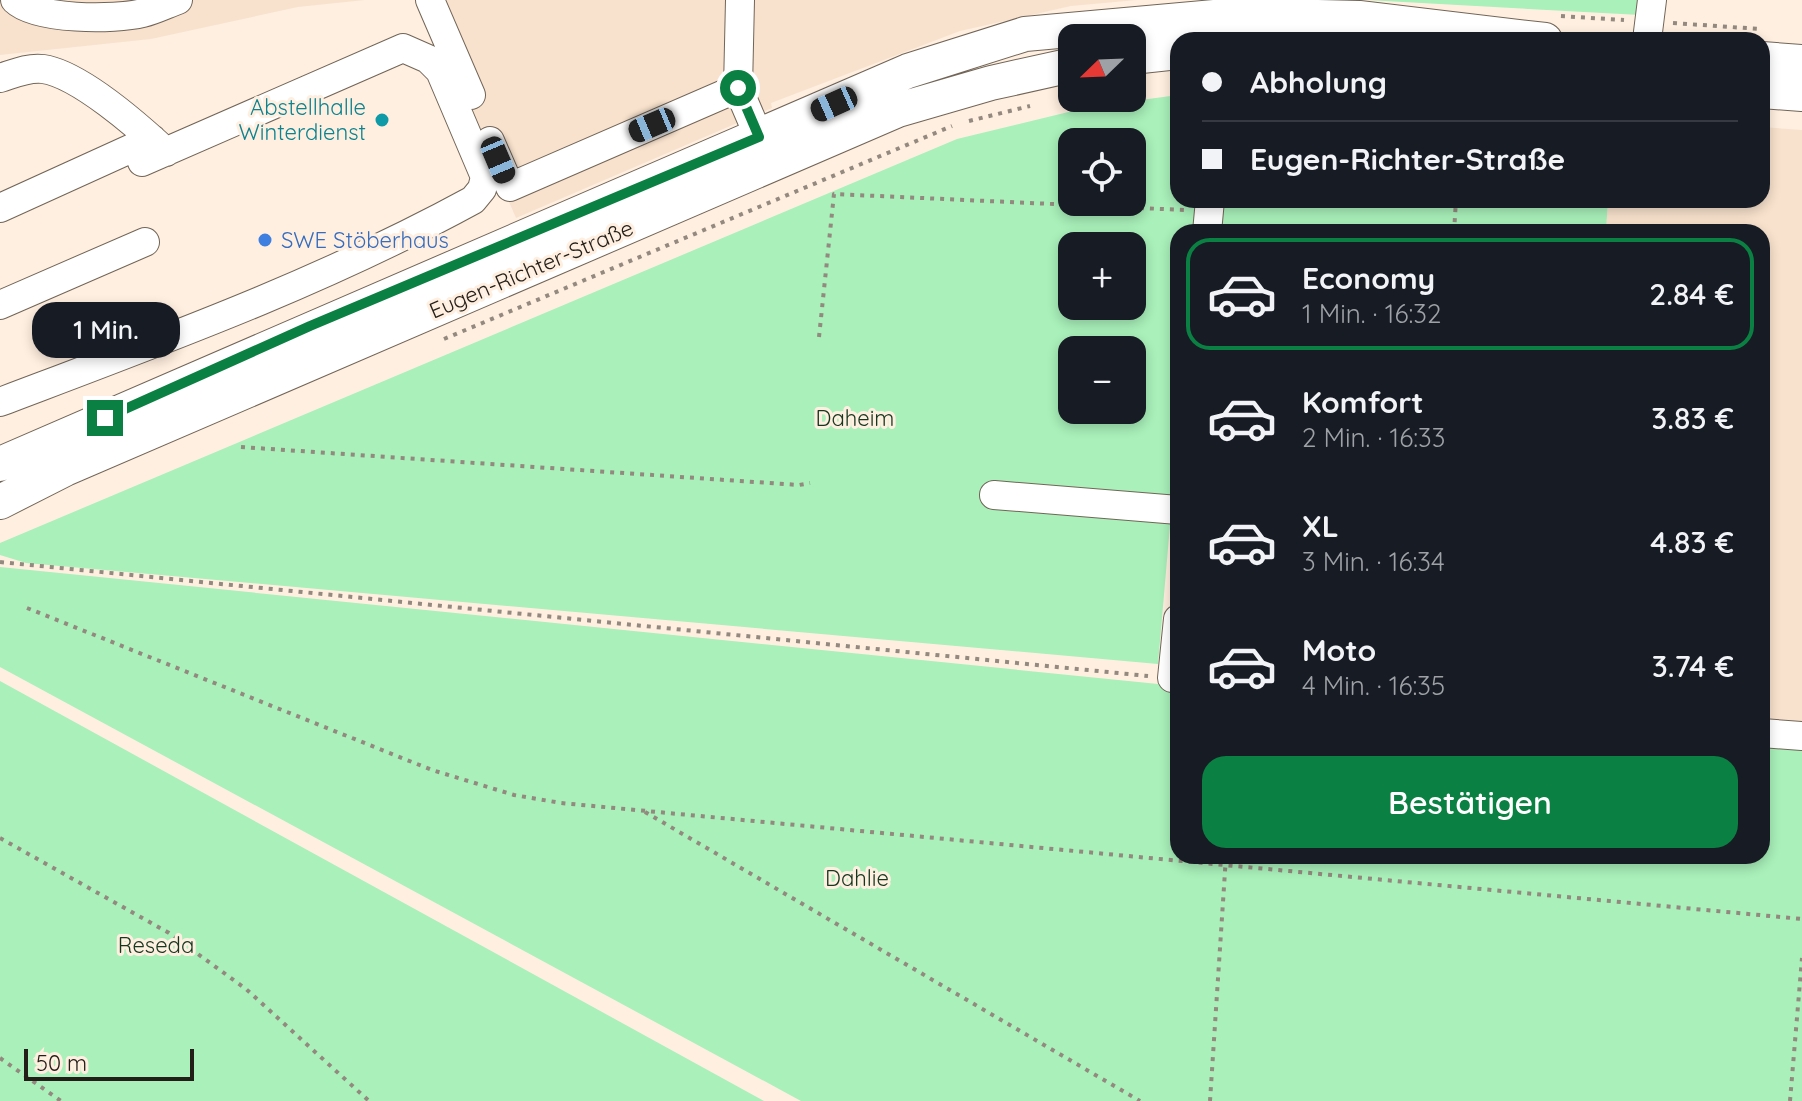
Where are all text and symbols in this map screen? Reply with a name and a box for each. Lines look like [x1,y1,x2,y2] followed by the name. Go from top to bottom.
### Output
[1058,24,1146,112] north arrow
[1058,24,1146,424] map controls
[1250,63,1387,101] text: Abholung
[720,70,756,106] route start
[807,83,861,125] car
[239,93,366,146] place label: Abstellhalle Winterdienst
[625,105,679,145] car
[373,111,391,129] marker: Abstellhalle Winterdienst
[1058,128,1146,216] button: locate
[478,133,518,187] car
[1250,140,1565,178] text: Eugen-Richter-Straße
[425,213,637,325] street label: Eugen-Richter-Straße
[281,226,449,254] place label: SWE Stöberhaus
[256,231,274,249] marker: SWE Stöberhaus
[1058,232,1146,320] button: +
[1206,258,1278,330] icon: car
[1302,259,1435,297] text: Economy
[1649,275,1734,313] text: 2.84 €
[1302,297,1441,330] text: 1 Min. · 16:32
[31,302,179,358] callout: 1 Min.
[73,313,139,346] text: 1 Min.
[1058,336,1146,424] button: −
[1206,382,1278,454] icon: car
[1302,383,1424,421] text: Komfort
[1651,399,1734,437] text: 3.83 €
[87,400,123,436] route end
[816,404,894,432] park label: Daheim
[1302,421,1445,454] text: 2 Min. · 16:33
[1206,506,1278,578] icon: car
[1302,507,1339,545] text: XL
[1650,523,1734,561] text: 4.83 €
[1302,545,1445,578] text: 3 Min. · 16:34
[1206,630,1278,702] icon: car
[1302,631,1376,669] text: Moto
[1652,647,1734,685] text: 3.74 €
[1302,669,1445,702] text: 4 Min. · 16:35
[1202,756,1738,848] button: Bestätigen
[825,864,889,892] park label: Dahlie
[118,931,194,959] park label: Reseda
[24,1045,194,1081] scale bar
[36,1049,87,1077] text: 50 m

